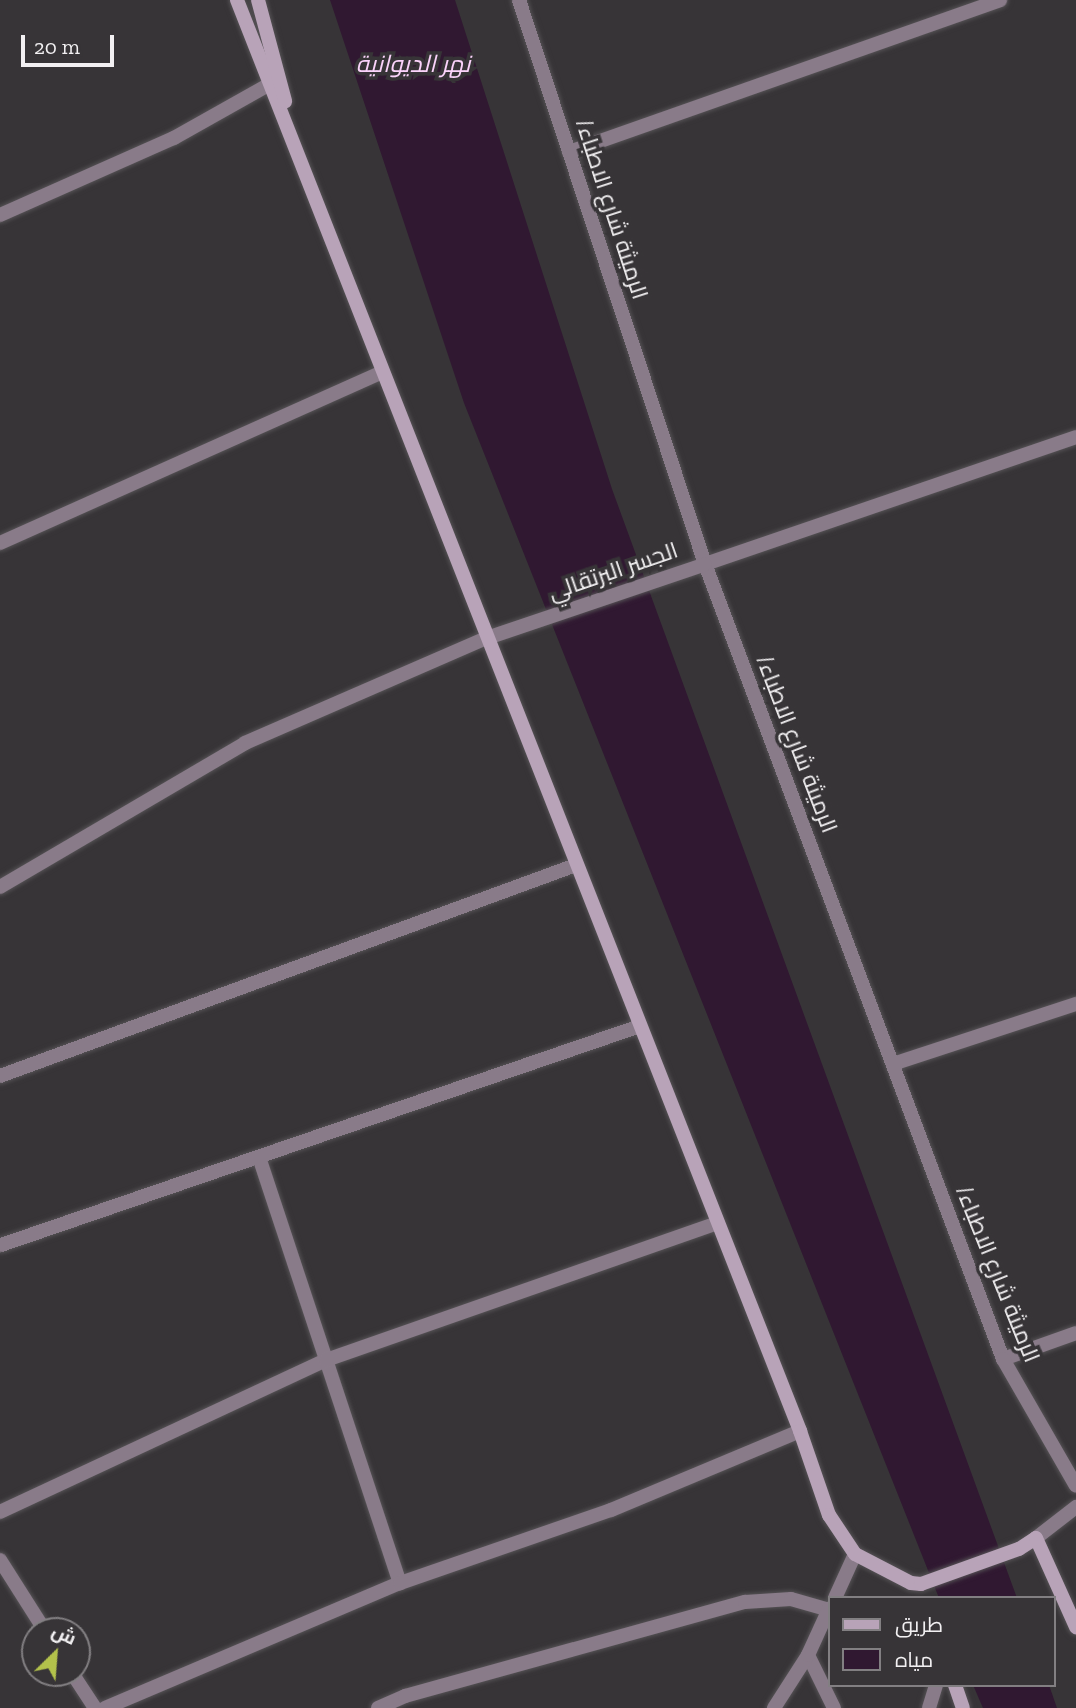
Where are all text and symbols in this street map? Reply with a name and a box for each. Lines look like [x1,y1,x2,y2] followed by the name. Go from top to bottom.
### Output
[24,21,117,65] scale bar
[34,34,80,59] text: 20 m
[356,50,470,78] water label: نهر الديوانية
[570,115,654,303] street label: /الرميثة شارع الاطباء
[545,536,681,606] street label: الجسر البرتقالي
[750,651,844,837] street label: /الرميثة شارع الاطباء
[950,1182,1046,1366] street label: /الرميثة شارع الاطباء
[828,1596,1055,1687] legend
[895,1612,943,1637] text: طريق
[21,1617,91,1687] north arrow
[48,1619,80,1650] text: ش
[895,1647,933,1672] text: مياه

